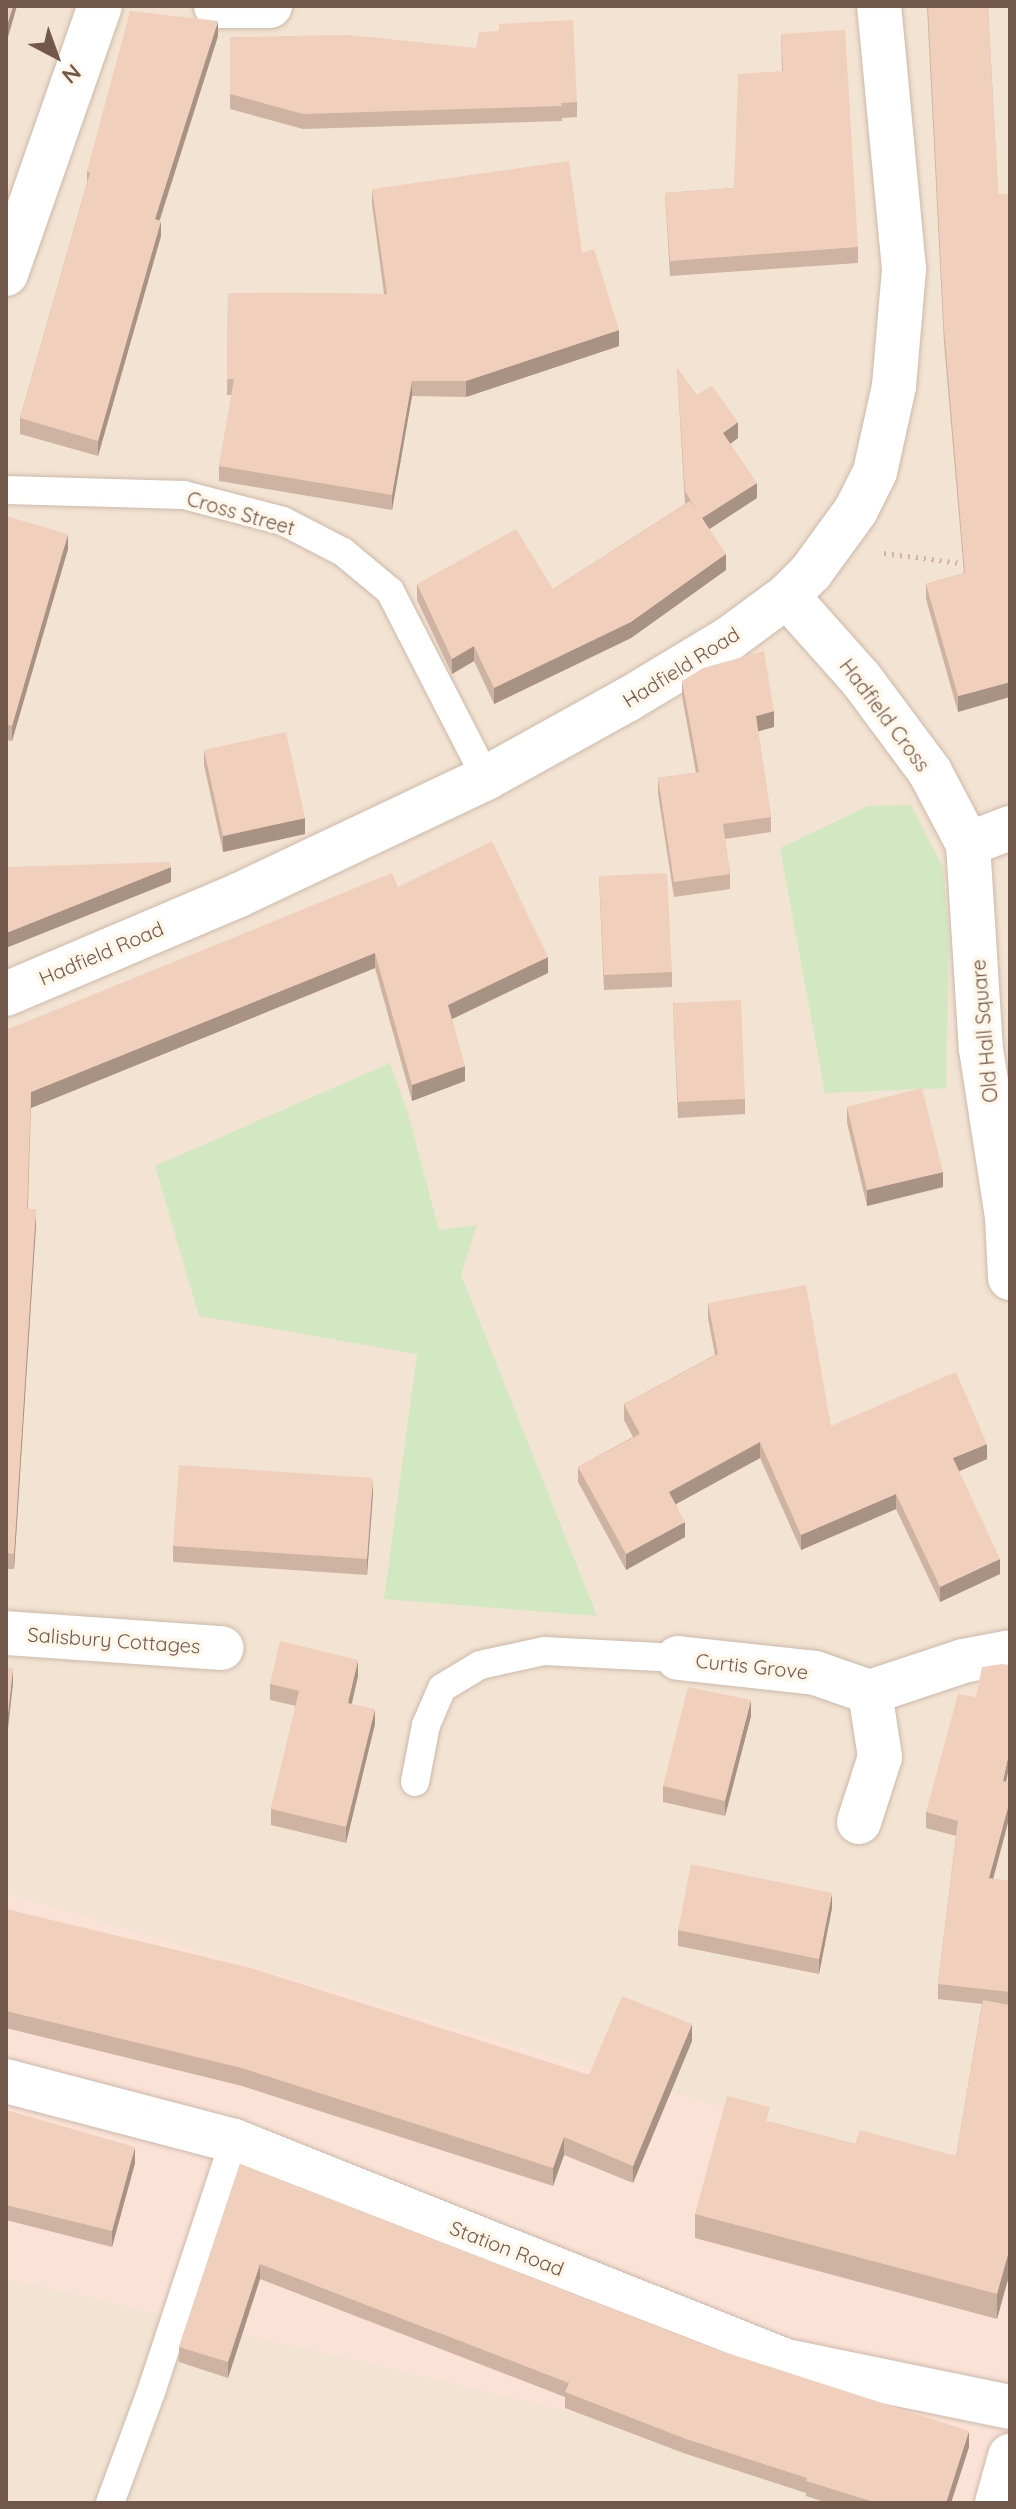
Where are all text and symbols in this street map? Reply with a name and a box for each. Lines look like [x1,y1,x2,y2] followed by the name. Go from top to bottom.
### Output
[16,16,96,96] north arrow
[56,58,87,90] text: N
[184,486,298,540] street label: Cross Street
[618,622,744,712] street label: Hadfield Road
[835,654,935,776] street label: Hadfield Cross
[35,916,167,990] street label: Hadfield Road
[966,958,1002,1104] street label: Old Hall Square
[27,1622,201,1658] street label: Salisbury Cottages
[695,1648,809,1684] street label: Curtis Grove
[447,2215,567,2281] street label: Station Road

